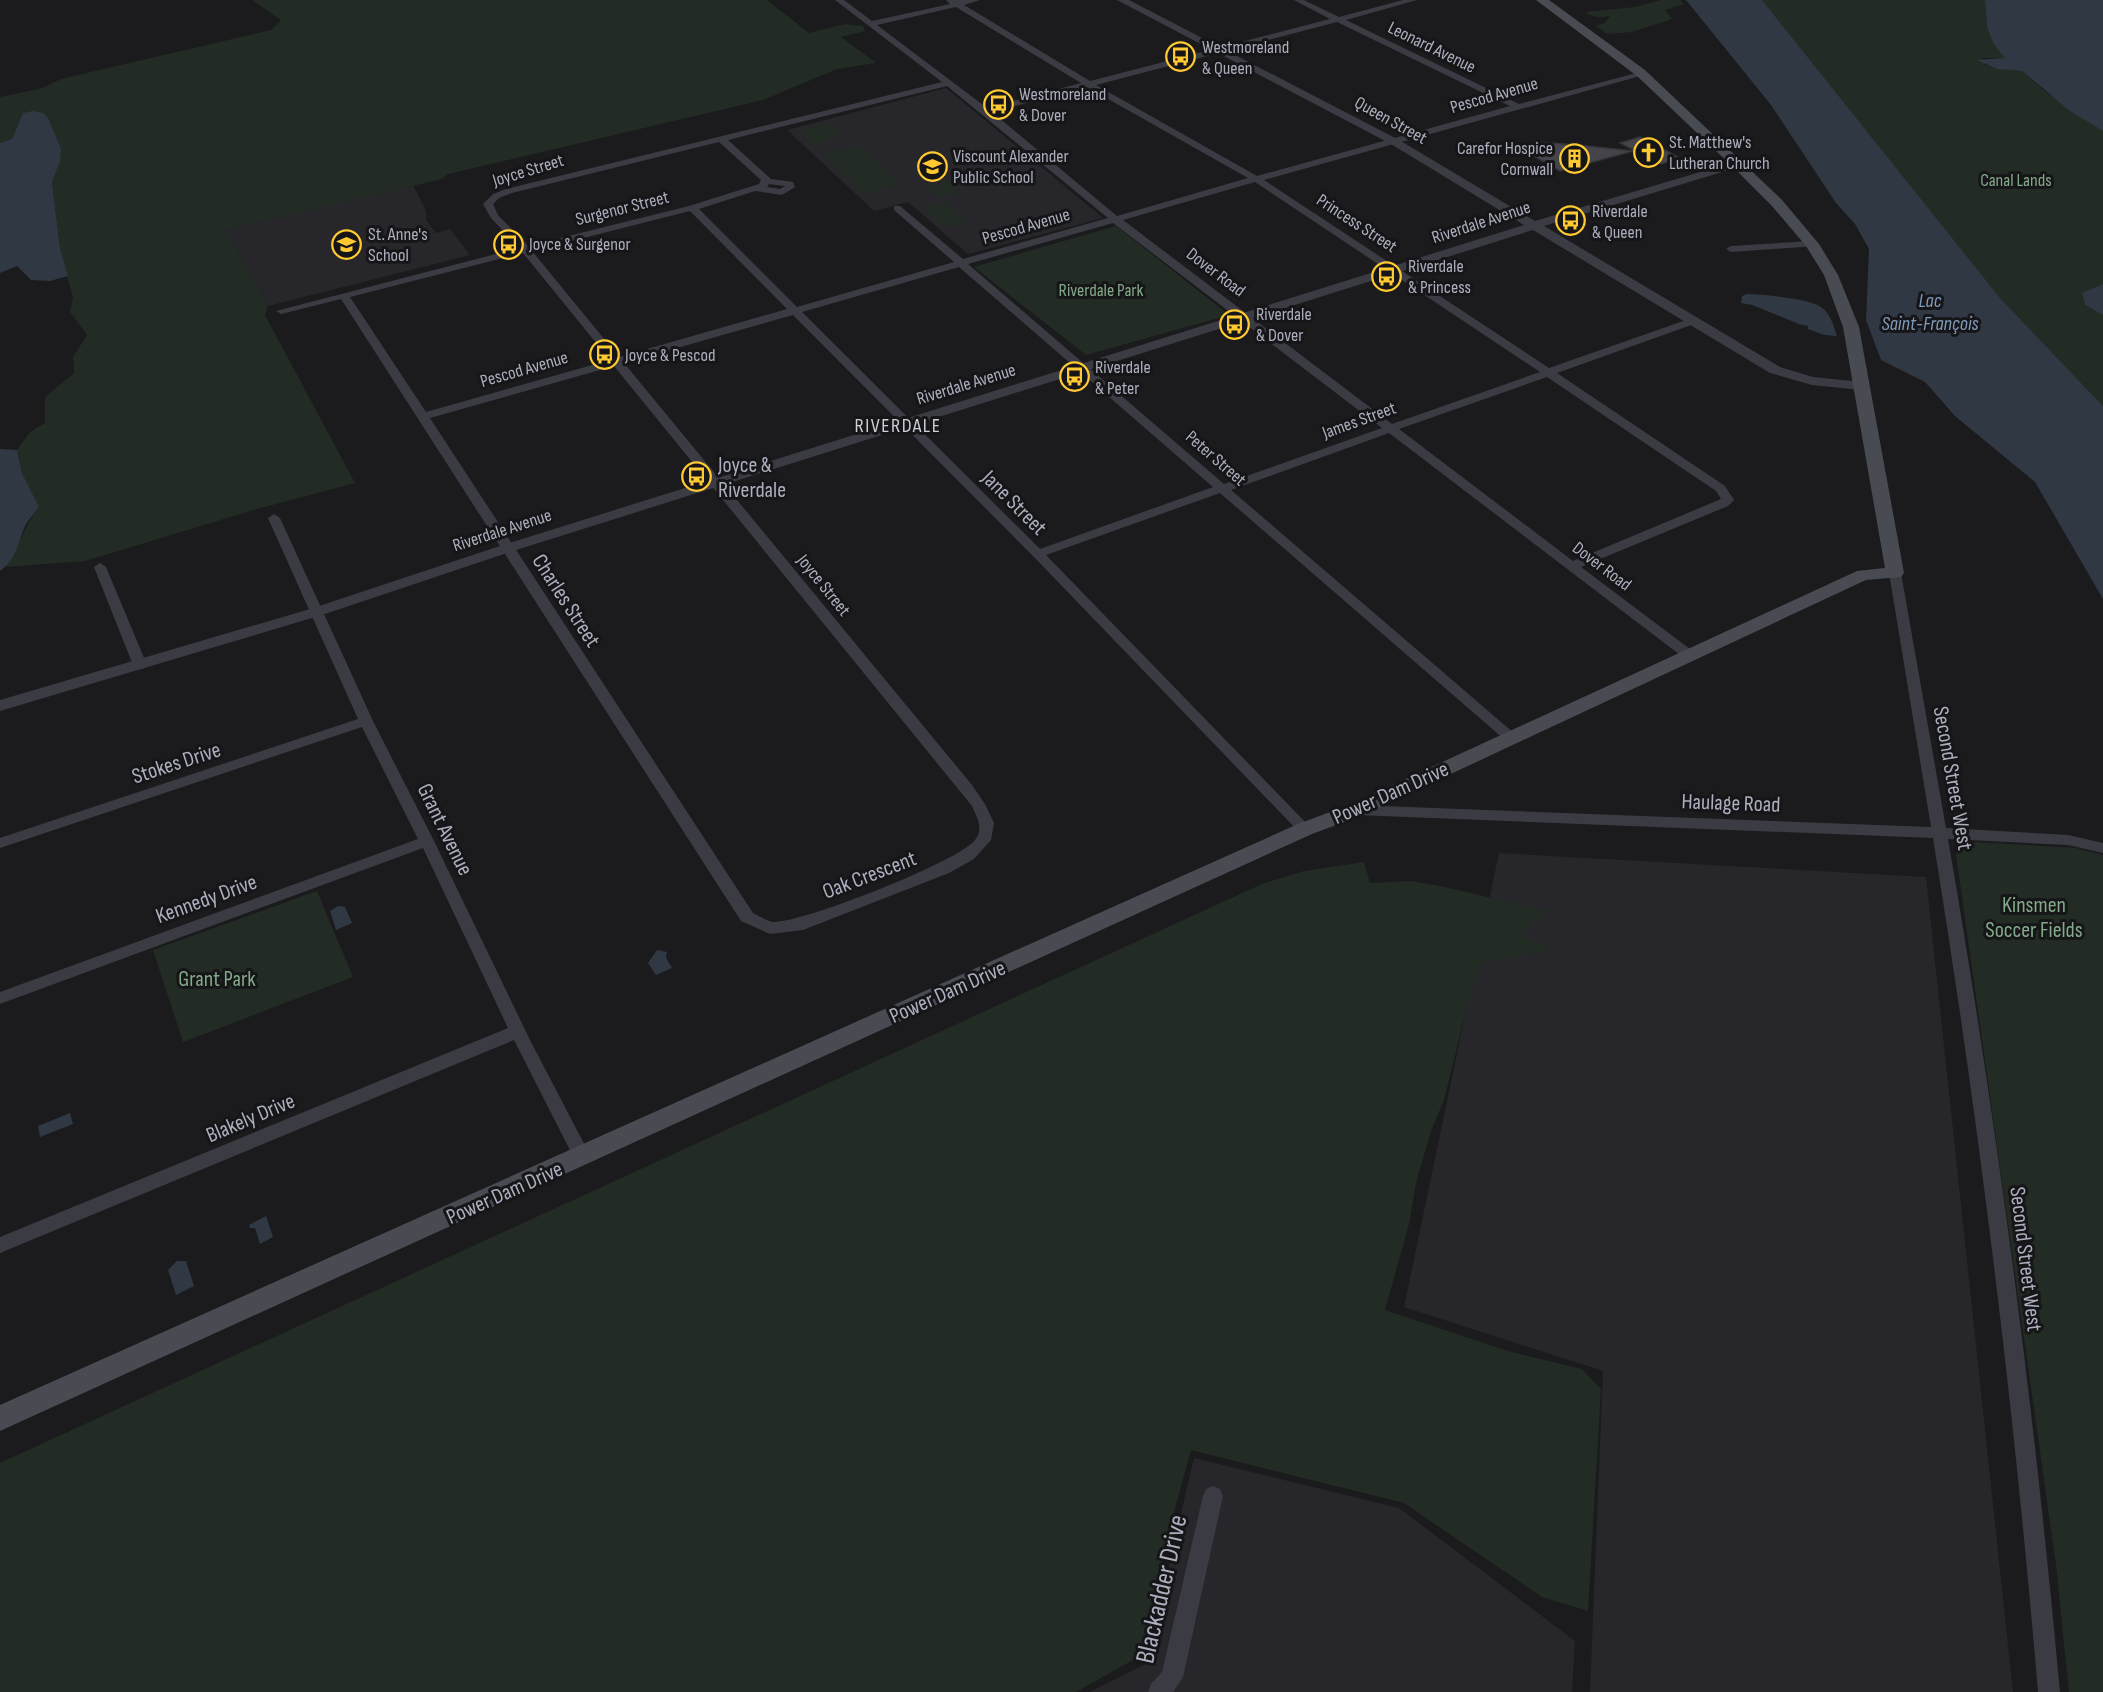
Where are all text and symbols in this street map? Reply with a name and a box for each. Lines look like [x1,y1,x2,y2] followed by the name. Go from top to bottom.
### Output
[1384,17,1479,78] street label: Leonard Avenue
[1202,37,1289,79] place label: Westmoreland & Queen
[1165,41,1197,73] bus stop icon: Westmoreland & Queen
[1448,73,1540,118] street label: Pescod Avenue
[1019,84,1106,126] place label: Westmoreland & Dover
[982,88,1014,120] bus stop icon: Westmoreland & Dover
[1351,92,1431,149] street label: Queen Street
[1669,132,1770,174] place label: St. Matthew's Lutheran Church
[1632,136,1664,168] church icon: St. Matthew's Lutheran Church
[1457,138,1553,180] place label: Carefor Hospice Cornwall
[1558,142,1590,174] building icon: Carefor Hospice Cornwall
[953,146,1069,188] place label: Viscount Alexander Public School
[489,150,567,191] street label: Joyce Street
[916,150,948,182] school or university icon: Viscount Alexander Public School
[1980,170,2052,191] park label: Canal Lands
[573,187,671,230] street label: Surgenor Street
[1313,190,1401,257] street label: Princess Street
[1429,197,1533,248] street label: Riverdale Avenue
[1592,201,1648,243] place label: Riverdale & Queen
[980,204,1072,249] street label: Pescod Avenue
[1555,205,1587,237] bus stop icon: Riverdale & Queen
[368,224,428,266] place label: St. Anne's School
[331,228,363,260] school or university icon: St. Anne's School
[492,228,524,260] bus stop icon: Joyce & Surgenor
[528,234,631,255] place label: Joyce & Surgenor
[1182,243,1249,301] street label: Dover Road
[1408,256,1471,298] place label: Riverdale & Princess
[1371,260,1403,292] bus stop icon: Riverdale & Princess
[1059,280,1144,301] park label: Riverdale Park
[1881,289,1979,336] water label: Lac Saint-François
[1256,304,1312,346] place label: Riverdale & Dover
[1219,308,1251,340] bus stop icon: Riverdale & Dover
[588,339,620,371] bus stop icon: Joyce & Pescod
[624,345,715,366] place label: Joyce & Pescod
[478,347,570,392] street label: Pescod Avenue
[1095,357,1151,399] place label: Riverdale & Peter
[914,359,1018,410] street label: Riverdale Avenue
[1058,361,1090,393] bus stop icon: Riverdale & Peter
[1319,397,1399,444] street label: James Street
[854,414,942,438] district label: RIVERDALE
[1181,426,1251,491] street label: Peter Street
[717,452,786,504] place label: Joyce & Riverdale
[681,461,713,493] bus stop icon: Joyce & Riverdale
[975,464,1052,542] street label: Jane Street
[450,505,554,556] street label: Riverdale Avenue
[1568,537,1635,595] street label: Dover Road
[526,549,606,653] street label: Charles Street
[792,550,855,621] street label: Joyce Street
[1927,704,1979,853] street label: Second Street West
[129,736,224,790] street label: Stokes Drive
[1328,756,1453,831] street label: Power Dam Drive
[411,779,478,880] street label: Grant Avenue
[1681,788,1781,819] street label: Haulage Road
[819,845,920,906] street label: Oak Crescent
[152,869,261,930] street label: Kennedy Drive
[1985,892,2083,944] park label: Kinsmen Soccer Fields
[885,955,1010,1030] street label: Power Dam Drive
[178,966,256,993] park label: Grant Park
[202,1088,299,1149] street label: Blakely Drive
[442,1156,567,1231] street label: Power Dam Drive
[2003,1185,2048,1333] street label: Second Street West
[1129,1512,1195,1667] street label: Blackadder Drive

